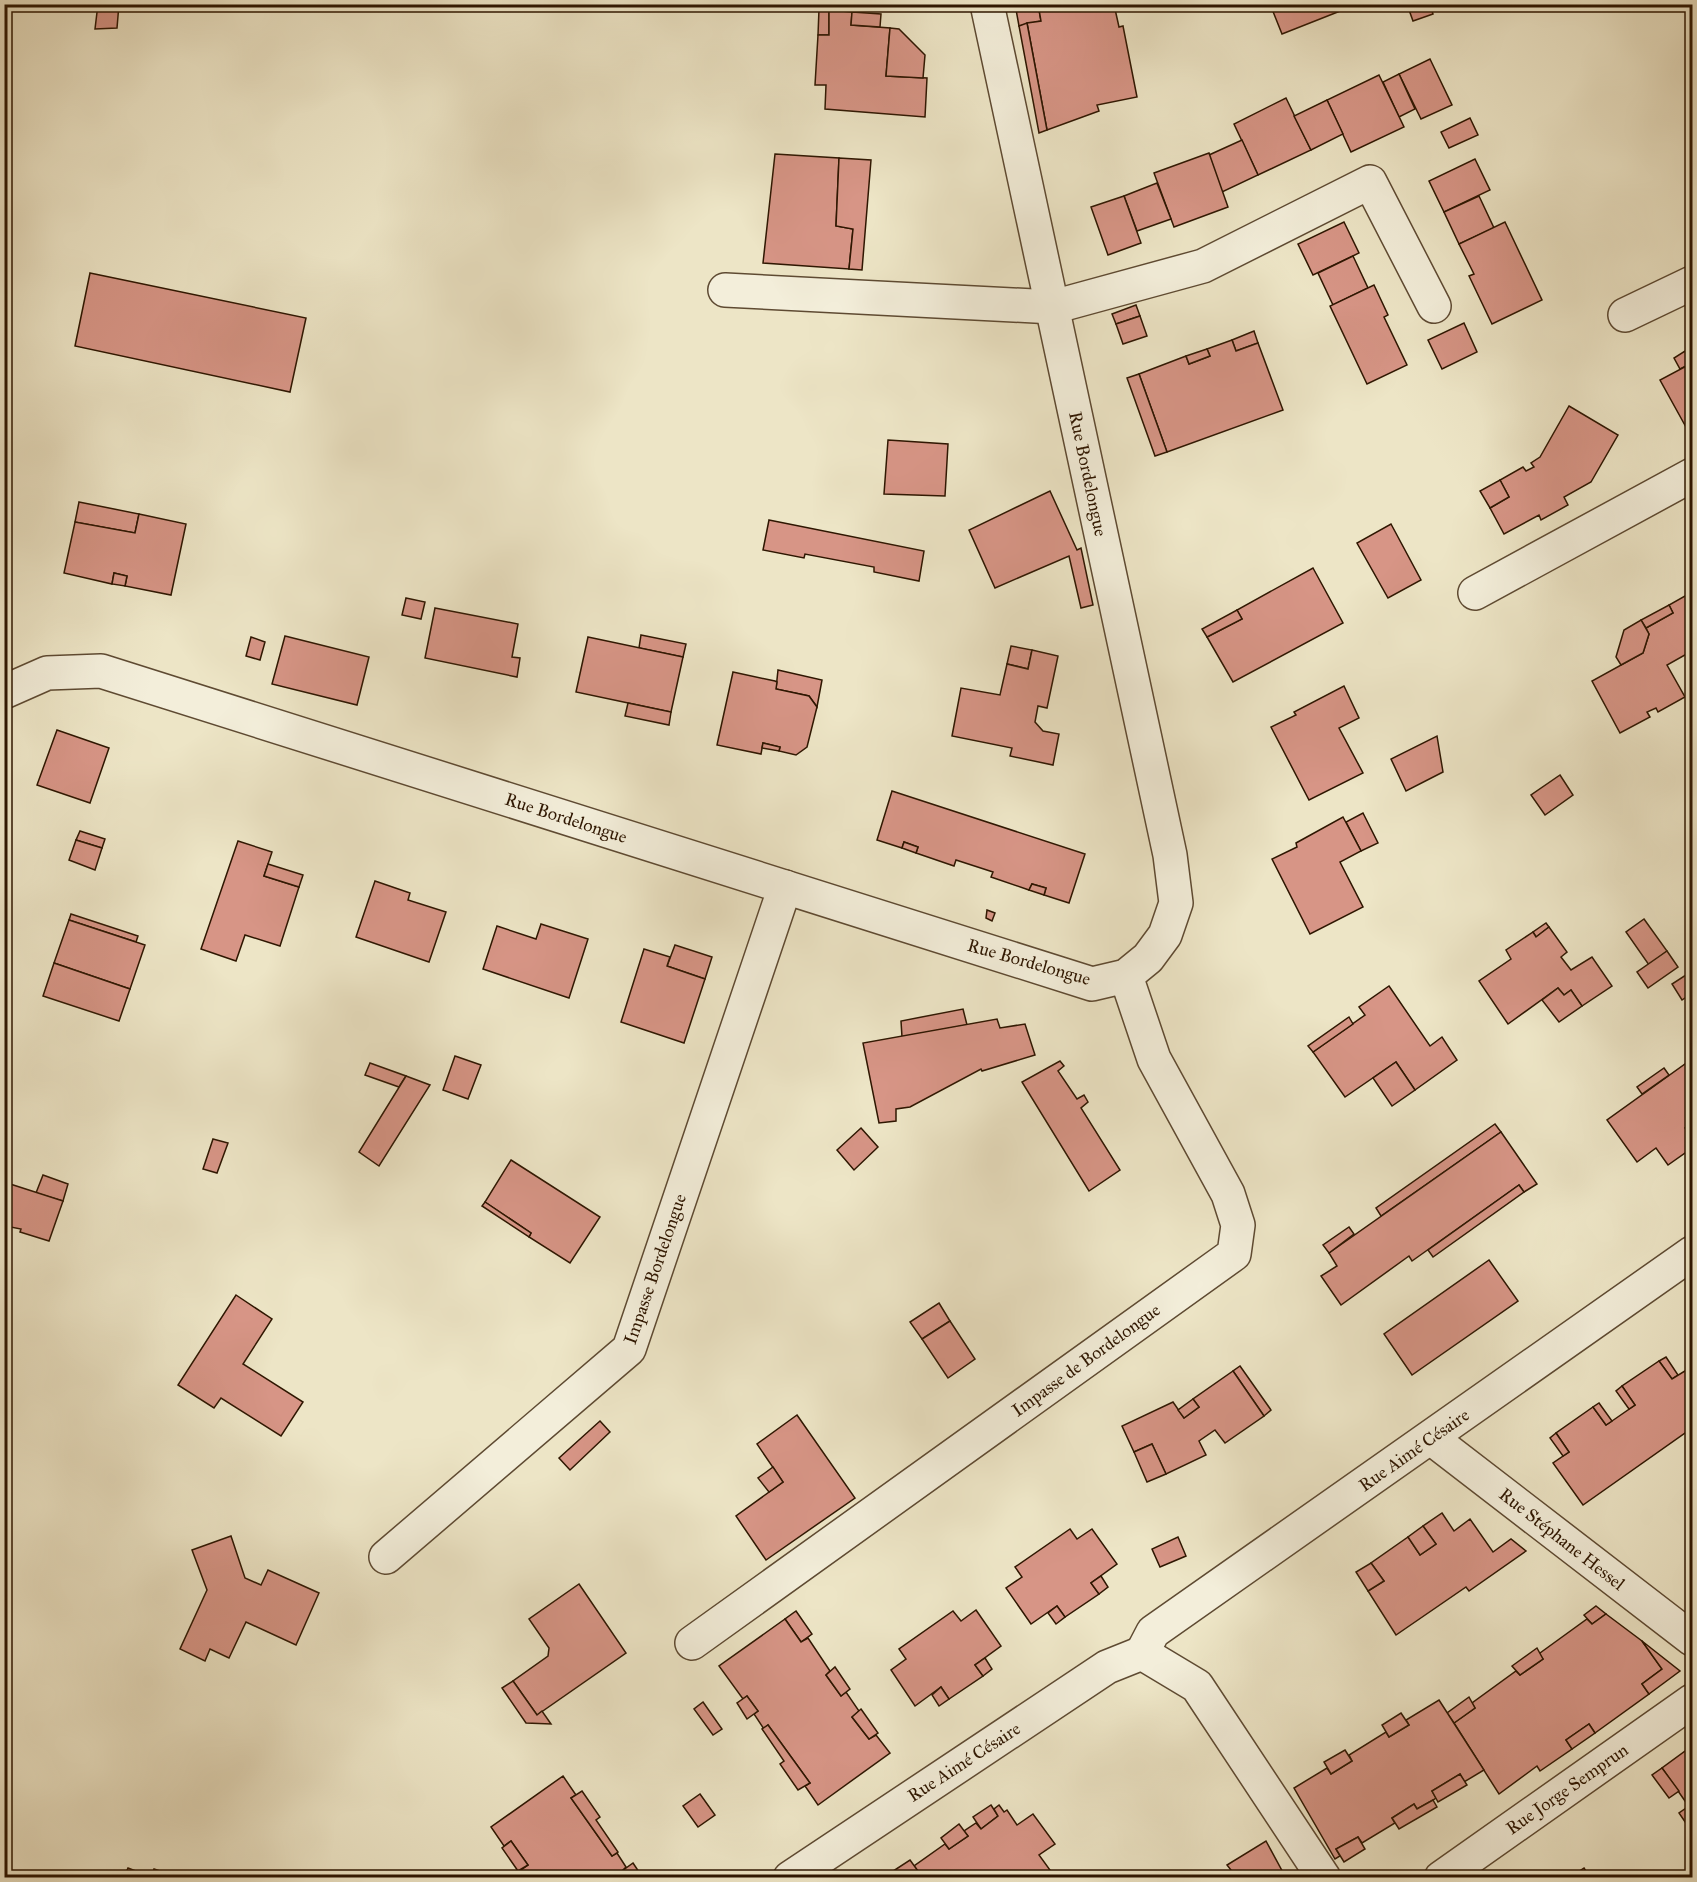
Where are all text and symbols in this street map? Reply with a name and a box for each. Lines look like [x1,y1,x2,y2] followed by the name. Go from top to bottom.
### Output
[1063,410,1112,539] street label: Rue Bordelongue
[502,788,630,849] street label: Rue Bordelongue
[965,934,1093,991] street label: Rue Bordelongue
[619,1191,692,1347] street label: Impasse Bordelongue
[1008,1299,1165,1422] street label: Impasse de Bordelongue
[1354,1404,1474,1496] street label: Rue Aimé Césaire
[1495,1483,1629,1595] street label: Rue Stéphane Hessel
[904,1717,1024,1807] street label: Rue Aimé Césaire
[1502,1739,1633,1840] street label: Rue Jorge Semprun

